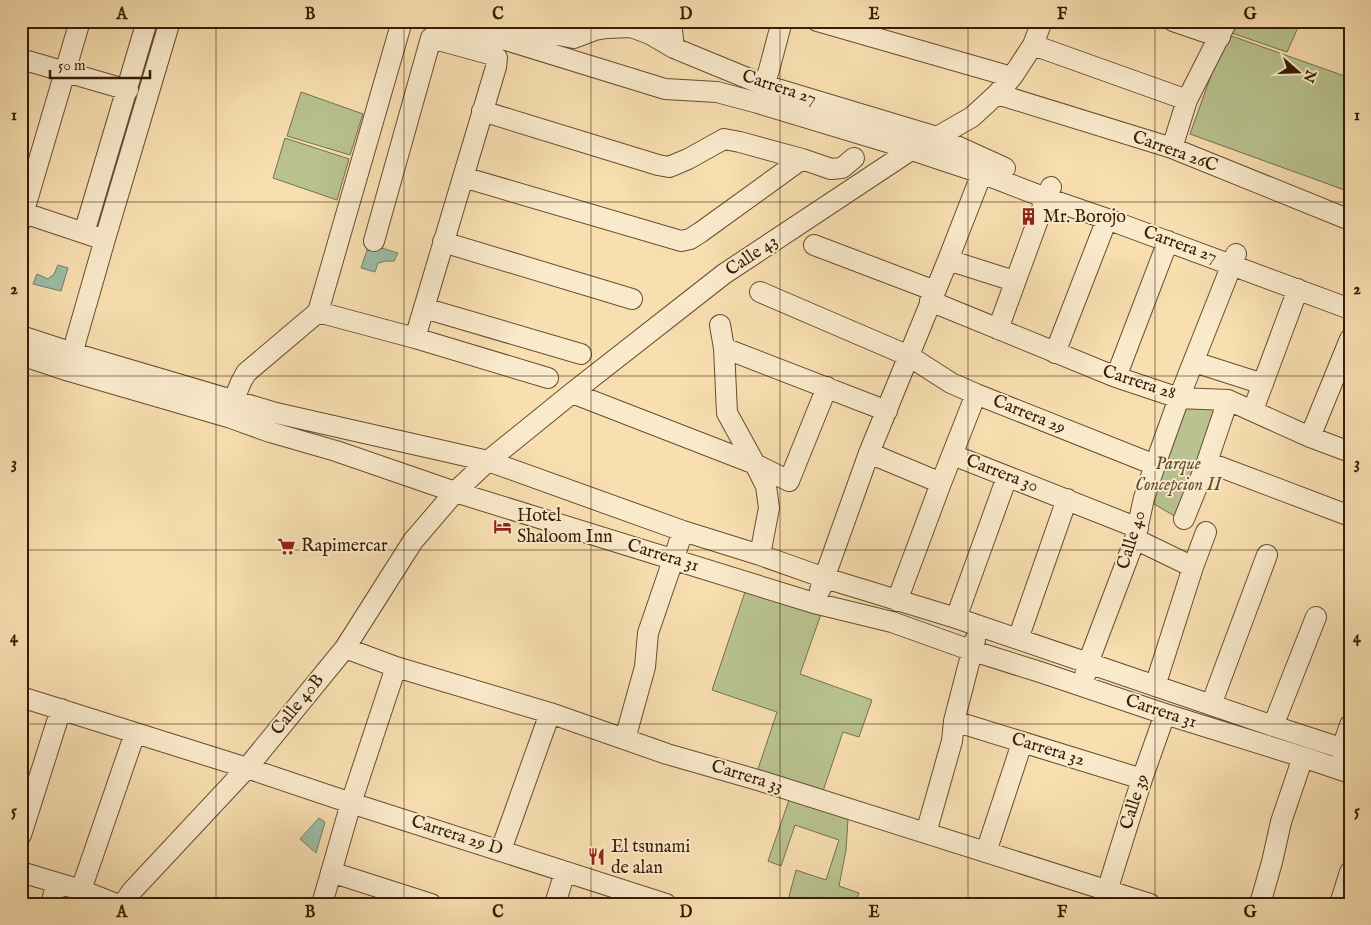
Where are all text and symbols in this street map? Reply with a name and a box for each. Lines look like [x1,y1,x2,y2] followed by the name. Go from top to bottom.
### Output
[116,5,129,25] text: A
[305,5,316,25] text: B
[492,5,504,25] text: C
[680,5,693,25] text: D
[868,5,880,25] text: E
[1057,5,1068,25] text: F
[1244,5,1257,25] text: G
[50,48,150,80] scale bar
[1274,48,1324,98] north arrow
[58,56,86,75] text: 50 m
[739,65,819,111] street label: Carrera 27
[1299,66,1320,85] text: N
[11,106,17,126] text: 1
[1354,106,1360,126] text: 1
[1129,126,1221,178] street label: Carrera 26C
[1043,206,1126,229] place label: Mr. Borojo
[1019,207,1039,227] building icon: Mr. Borojo
[1140,221,1220,269] street label: Carrera 27
[721,230,783,282] street label: Calle 43
[10,280,18,300] text: 2
[1353,280,1361,300] text: 2
[1099,360,1179,406] street label: Carrera 28
[989,390,1069,440] street label: Carrera 29
[962,450,1042,498] street label: Carrera 30
[1135,453,1223,497] park label: Parque Concepcion II
[11,454,17,474] text: 3
[1354,454,1360,474] text: 3
[517,505,613,549] place label: Hotel Shaloom Inn
[1112,508,1152,572] street label: Calle 40
[493,516,513,536] hotel icon: Hotel Shaloom Inn
[624,534,702,578] street label: Carrera 31
[301,535,388,558] place label: Rapimercar
[277,536,297,556] supermarket icon: Rapimercar
[10,628,19,648] text: 4
[1353,628,1362,648] text: 4
[266,670,330,740] street label: Calle 40B
[1122,690,1200,734] street label: Carrera 31
[1008,728,1088,772] street label: Carrera 32
[708,755,786,799] street label: Carrera 33
[1115,771,1155,833] street label: Calle 39
[11,802,17,822] text: 5
[1354,802,1360,822] text: 5
[408,810,506,862] street label: Carrera 29 D
[611,836,690,880] place label: El tsunami de alan
[587,847,607,867] restaurant icon: El tsunami de alan
[116,903,129,923] text: A
[305,903,316,923] text: B
[492,903,504,923] text: C
[680,903,693,923] text: D
[868,903,880,923] text: E
[1057,903,1068,923] text: F
[1244,903,1257,923] text: G

